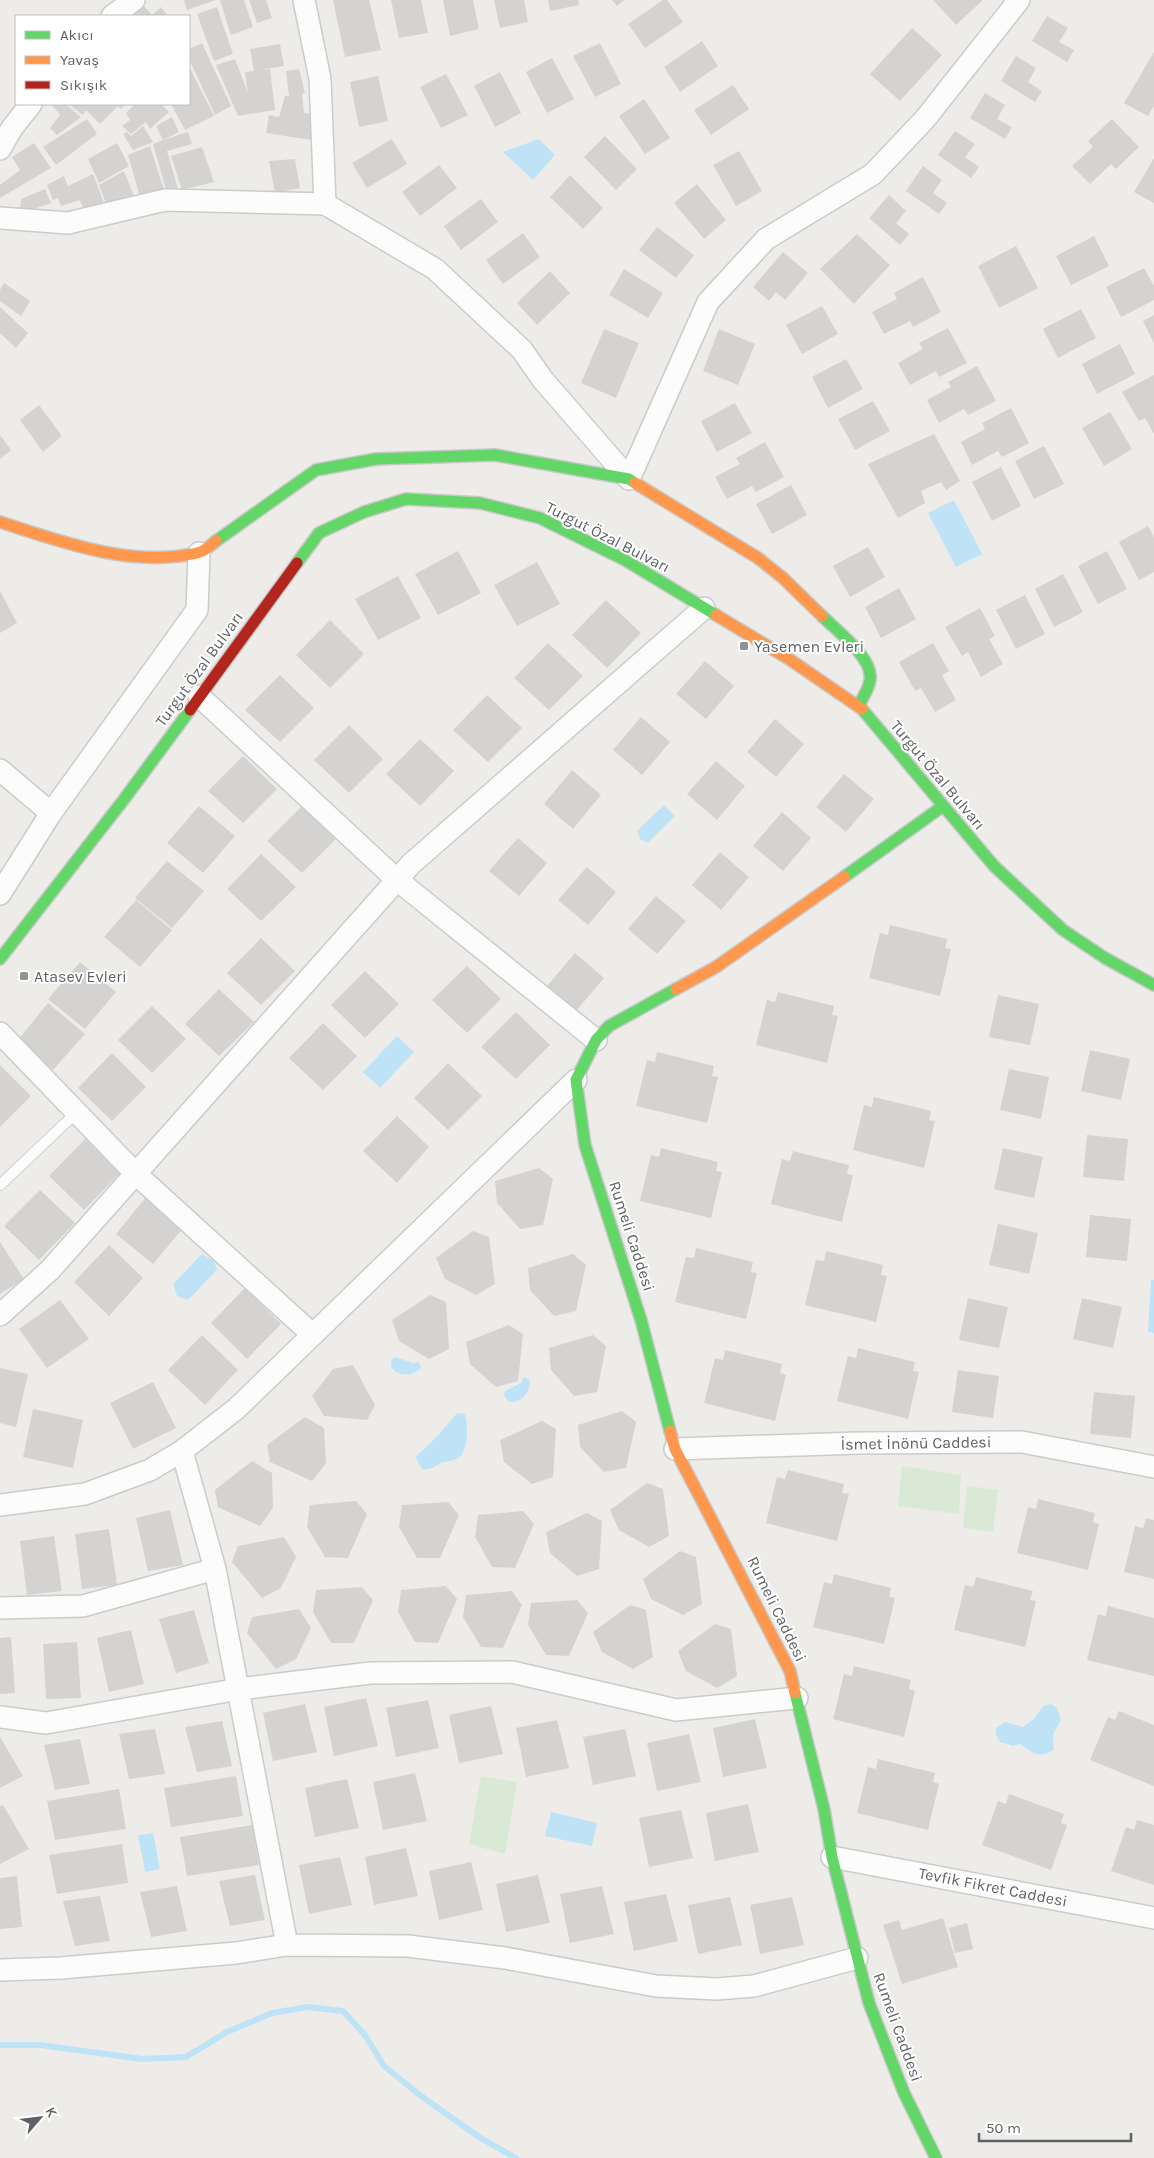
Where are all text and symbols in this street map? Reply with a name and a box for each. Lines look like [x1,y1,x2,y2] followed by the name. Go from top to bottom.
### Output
[15,15,190,105] legend
[60,26,94,44] text: Akıcı
[60,51,99,69] text: Yavaş
[60,76,107,94] text: Sıkışık
[543,497,673,577] street label: Turgut Özal Bulvarı
[151,608,247,730] street label: Turgut Özal Bulvarı
[754,637,864,656] place label: Yasemen Evleri
[738,640,750,652] marker: Yasemen Evleri
[887,716,989,834] street label: Turgut Özal Bulvarı
[34,967,127,986] place label: Atasev Evleri
[18,970,30,982] marker: Atasev Evleri
[605,1179,659,1293] street label: Rumeli Caddesi
[840,1432,992,1454] street label: İsmet İnönü Caddesi
[743,1553,811,1665] street label: Rumeli Caddesi
[917,1863,1069,1911] street label: Tevfik Fikret Caddesi
[869,1970,927,2084] street label: Rumeli Caddesi
[15,2093,65,2143] north arrow
[41,2104,61,2121] text: K
[979,2110,1132,2142] scale bar
[986,2119,1021,2137] text: 50 m

